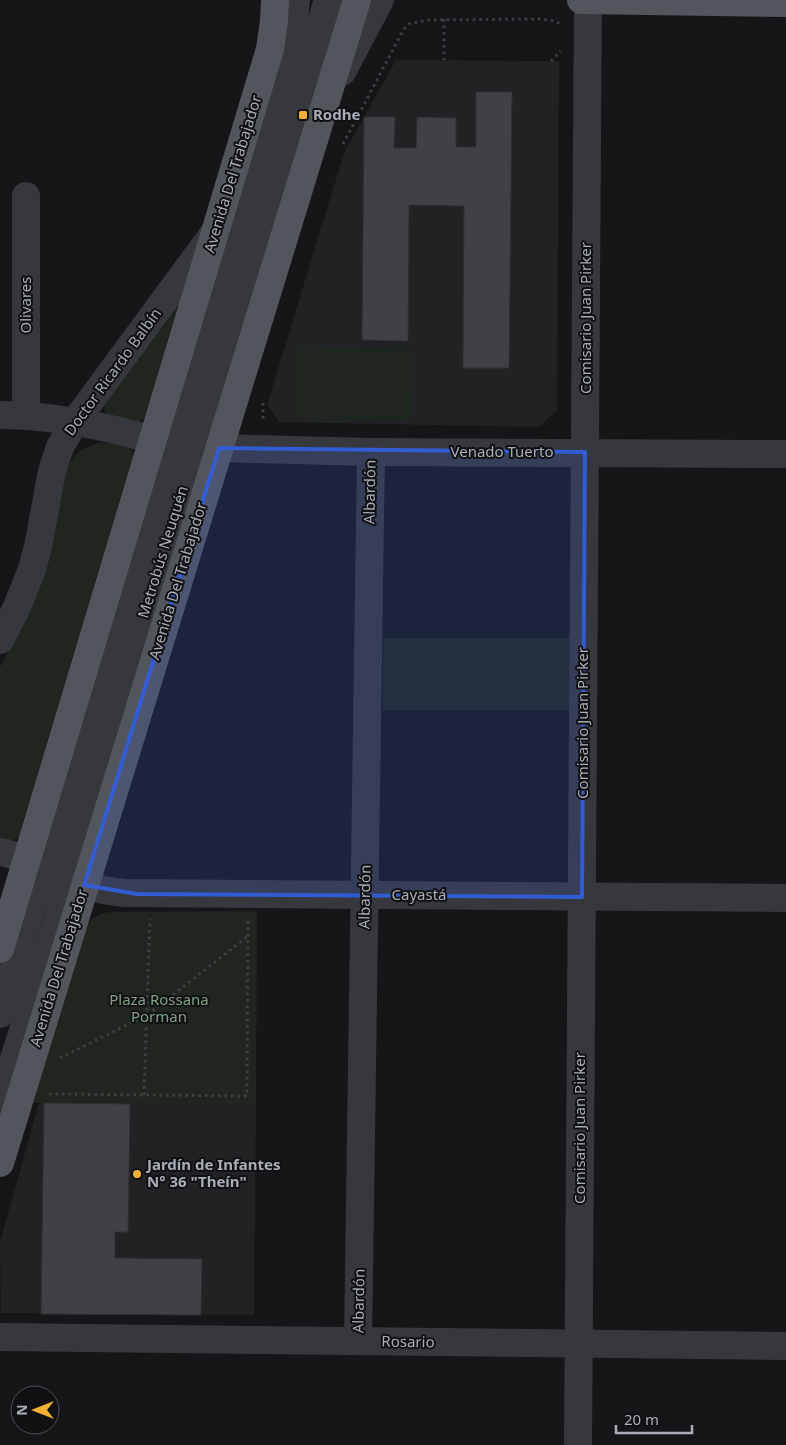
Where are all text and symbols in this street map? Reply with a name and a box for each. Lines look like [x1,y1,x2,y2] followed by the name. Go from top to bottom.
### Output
[199,92,266,255] street label: Avenida Del Trabajador
[313,104,360,124] place label: Rodhe
[297,109,309,121] marker: Rodhe
[575,242,595,394] street label: Comisario Juan Pirker
[15,276,35,334] street label: Olivares
[59,304,165,439] street label: Doctor Ricardo Balbín
[450,441,554,461] street label: Venado Tuerto
[358,460,380,524] street label: Albardón
[132,483,192,620] street label: Metrobús Neuquén
[144,499,211,662] street label: Avenida Del Trabajador
[572,647,592,799] street label: Comisario Juan Pirker
[353,865,375,929] street label: Albardón
[392,884,446,904] street label: Cayastá
[25,886,92,1049] street label: Avenida Del Trabajador
[109,989,209,1026] park label: Plaza Rossana Porman
[569,1052,589,1204] street label: Comisario Juan Pirker
[145,1154,280,1191] place label: Jardín de Infantes N° 36 "Theín"
[131,1168,143,1180] marker: Jardín de Infantes N° 36 "Theín"
[347,1269,369,1333] street label: Albardón
[381,1331,435,1351] street label: Rosario
[10,1385,60,1435] north arrow
[616,1402,692,1434] scale bar
[12,1404,31,1416] text: N
[624,1409,659,1429] text: 20 m

